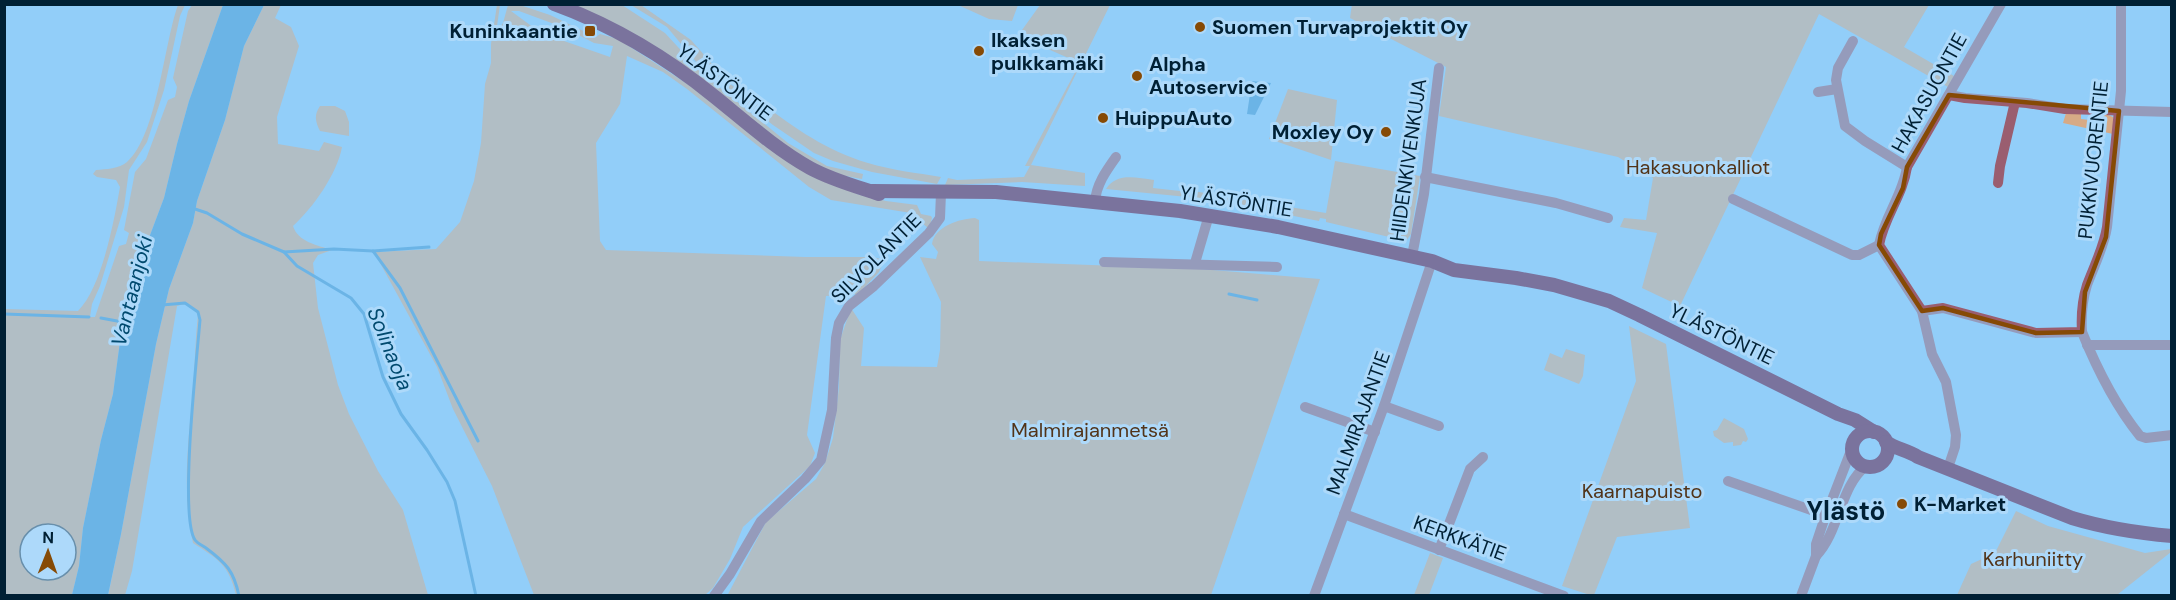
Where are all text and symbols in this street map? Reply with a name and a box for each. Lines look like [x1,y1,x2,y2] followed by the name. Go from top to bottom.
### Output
[1212,14,1468,40] place label: Suomen Turvaprojektit Oy
[449,18,578,44] place label: Kuninkaantie
[1193,20,1207,34] marker: Suomen Turvaprojektit Oy
[583,24,597,38] marker: Kuninkaantie
[991,27,1104,76] place label: Ikaksen pulkkamäki
[1885,29,1973,157] street label: HAKASUONTIE
[672,37,778,127] street label: YLÄSTÖNTIE
[972,44,986,58] marker: Ikaksen pulkkamäki
[1149,51,1268,100] place label: Alpha Autoservice
[1130,69,1144,83] marker: Alpha Autoservice
[1384,77,1432,243] street label: HIIDENKIVENKUJA
[2072,80,2114,240] street label: PUKKIVUORENTIE
[1115,105,1233,131] place label: HuippuAuto
[1096,111,1110,125] marker: HuippuAuto
[1272,119,1374,145] place label: Moxley Oy
[1379,125,1393,139] marker: Moxley Oy
[1626,154,1770,180] park label: Hakasuonkalliot
[1178,179,1294,223] street label: YLÄSTÖNTIE
[825,207,927,309] street label: SILVOLANTIE
[105,232,160,350] water label: Vantaanjoki
[1665,297,1779,371] street label: YLÄSTÖNTIE
[361,303,419,395] water label: Solinaoja
[1320,348,1396,498] street label: MALMIRAJANTIE
[1011,417,1169,443] park label: Malmirajanmetsä
[1582,478,1702,504] park label: Kaarnapuisto
[1914,491,2006,517] place label: K-Market
[1807,494,1885,528] district label: Ylästö
[1895,497,1909,511] marker: K-Market
[1410,509,1510,567] street label: KERKKÄTIE
[18,522,78,582] north arrow
[42,527,54,548] text: N
[1983,546,2083,572] park label: Karhuniitty

